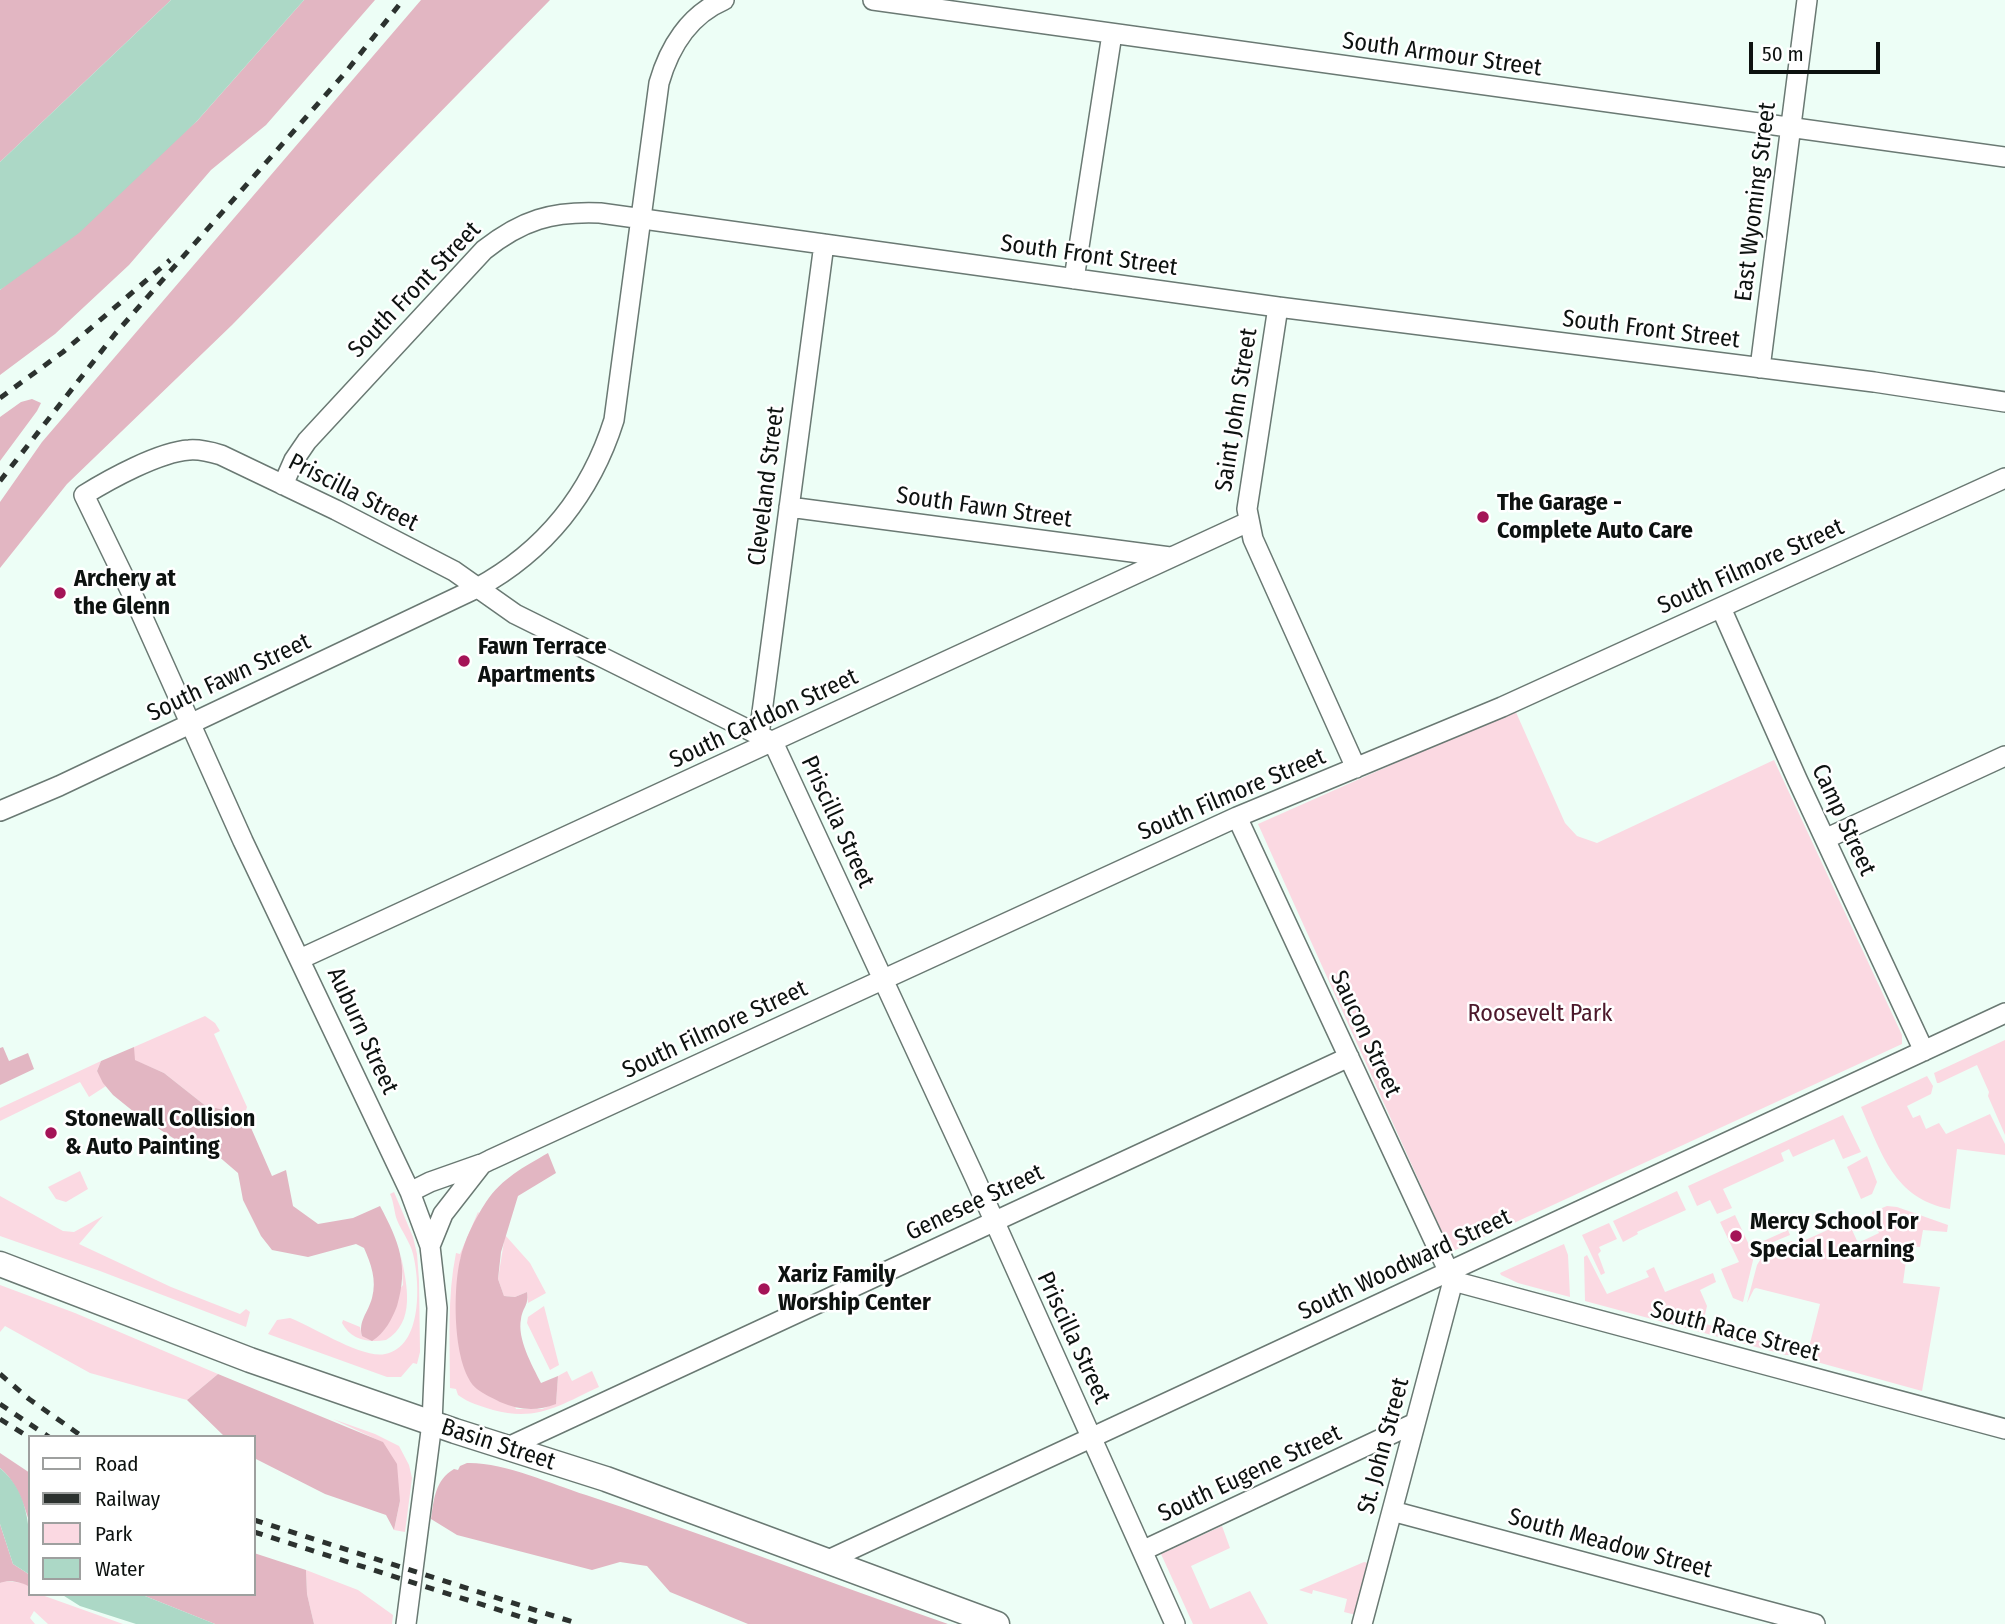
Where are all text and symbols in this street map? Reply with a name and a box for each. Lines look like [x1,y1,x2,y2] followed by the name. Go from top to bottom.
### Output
[1341,27,1543,83] street label: South Armour Street
[1753,28,1884,72] scale bar
[1762,41,1804,67] text: 50 m
[1729,101,1783,303] street label: East Wyoming Street
[343,216,487,364] street label: South Front Street
[999,229,1179,283] street label: South Front Street
[1561,305,1741,355] street label: South Front Street
[1210,326,1264,494] street label: Saint John Street
[743,405,791,567] street label: Cleveland Street
[283,448,423,538] street label: Priscilla Street
[894,481,1074,535] street label: South Fawn Street
[1497,489,1693,545] place label: The Garage - Complete Auto Care
[1475,509,1491,525] marker: The Garage - Complete Auto Care
[1653,513,1849,621] street label: South Filmore Street
[74,565,176,621] place label: Archery at the Glenn
[52,585,68,601] marker: Archery at the Glenn
[143,628,315,728] street label: South Fawn Street
[478,633,607,689] place label: Fawn Terrace Apartments
[456,653,472,669] marker: Fawn Terrace Apartments
[665,663,863,775] street label: South Carldon Street
[1134,743,1330,847] street label: South Filmore Street
[794,752,880,892] street label: Priscilla Street
[1805,760,1881,880] street label: Camp Street
[320,963,404,1099] street label: Auburn Street
[1323,966,1407,1102] street label: Saucon Street
[618,975,812,1085] street label: South Filmore Street
[1468,1000,1612,1028] park label: Roosevelt Park
[65,1105,255,1161] place label: Stonewall Collision & Auto Painting
[43,1125,59,1141] marker: Stonewall Collision & Auto Painting
[902,1159,1048,1247] street label: Genesee Street
[1294,1203,1516,1327] street label: South Woodward Street
[1750,1208,1918,1264] place label: Mercy School For Special Learning
[1728,1228,1744,1244] marker: Mercy School For Special Learning
[778,1261,931,1317] place label: Xariz Family Worship Center
[1030,1268,1116,1408] street label: Priscilla Street
[756,1281,772,1297] marker: Xariz Family Worship Center
[1647,1296,1823,1368] street label: South Race Street
[1352,1375,1416,1517] street label: St. John Street
[437,1413,559,1477] street label: Basin Street
[1154,1419,1346,1529] street label: South Eugene Street
[28,1435,256,1596] legend
[95,1451,139,1477] text: Road
[95,1486,160,1512] text: Railway
[1505,1503,1715,1585] street label: South Meadow Street
[95,1521,132,1547] text: Park
[95,1556,145,1582] text: Water

